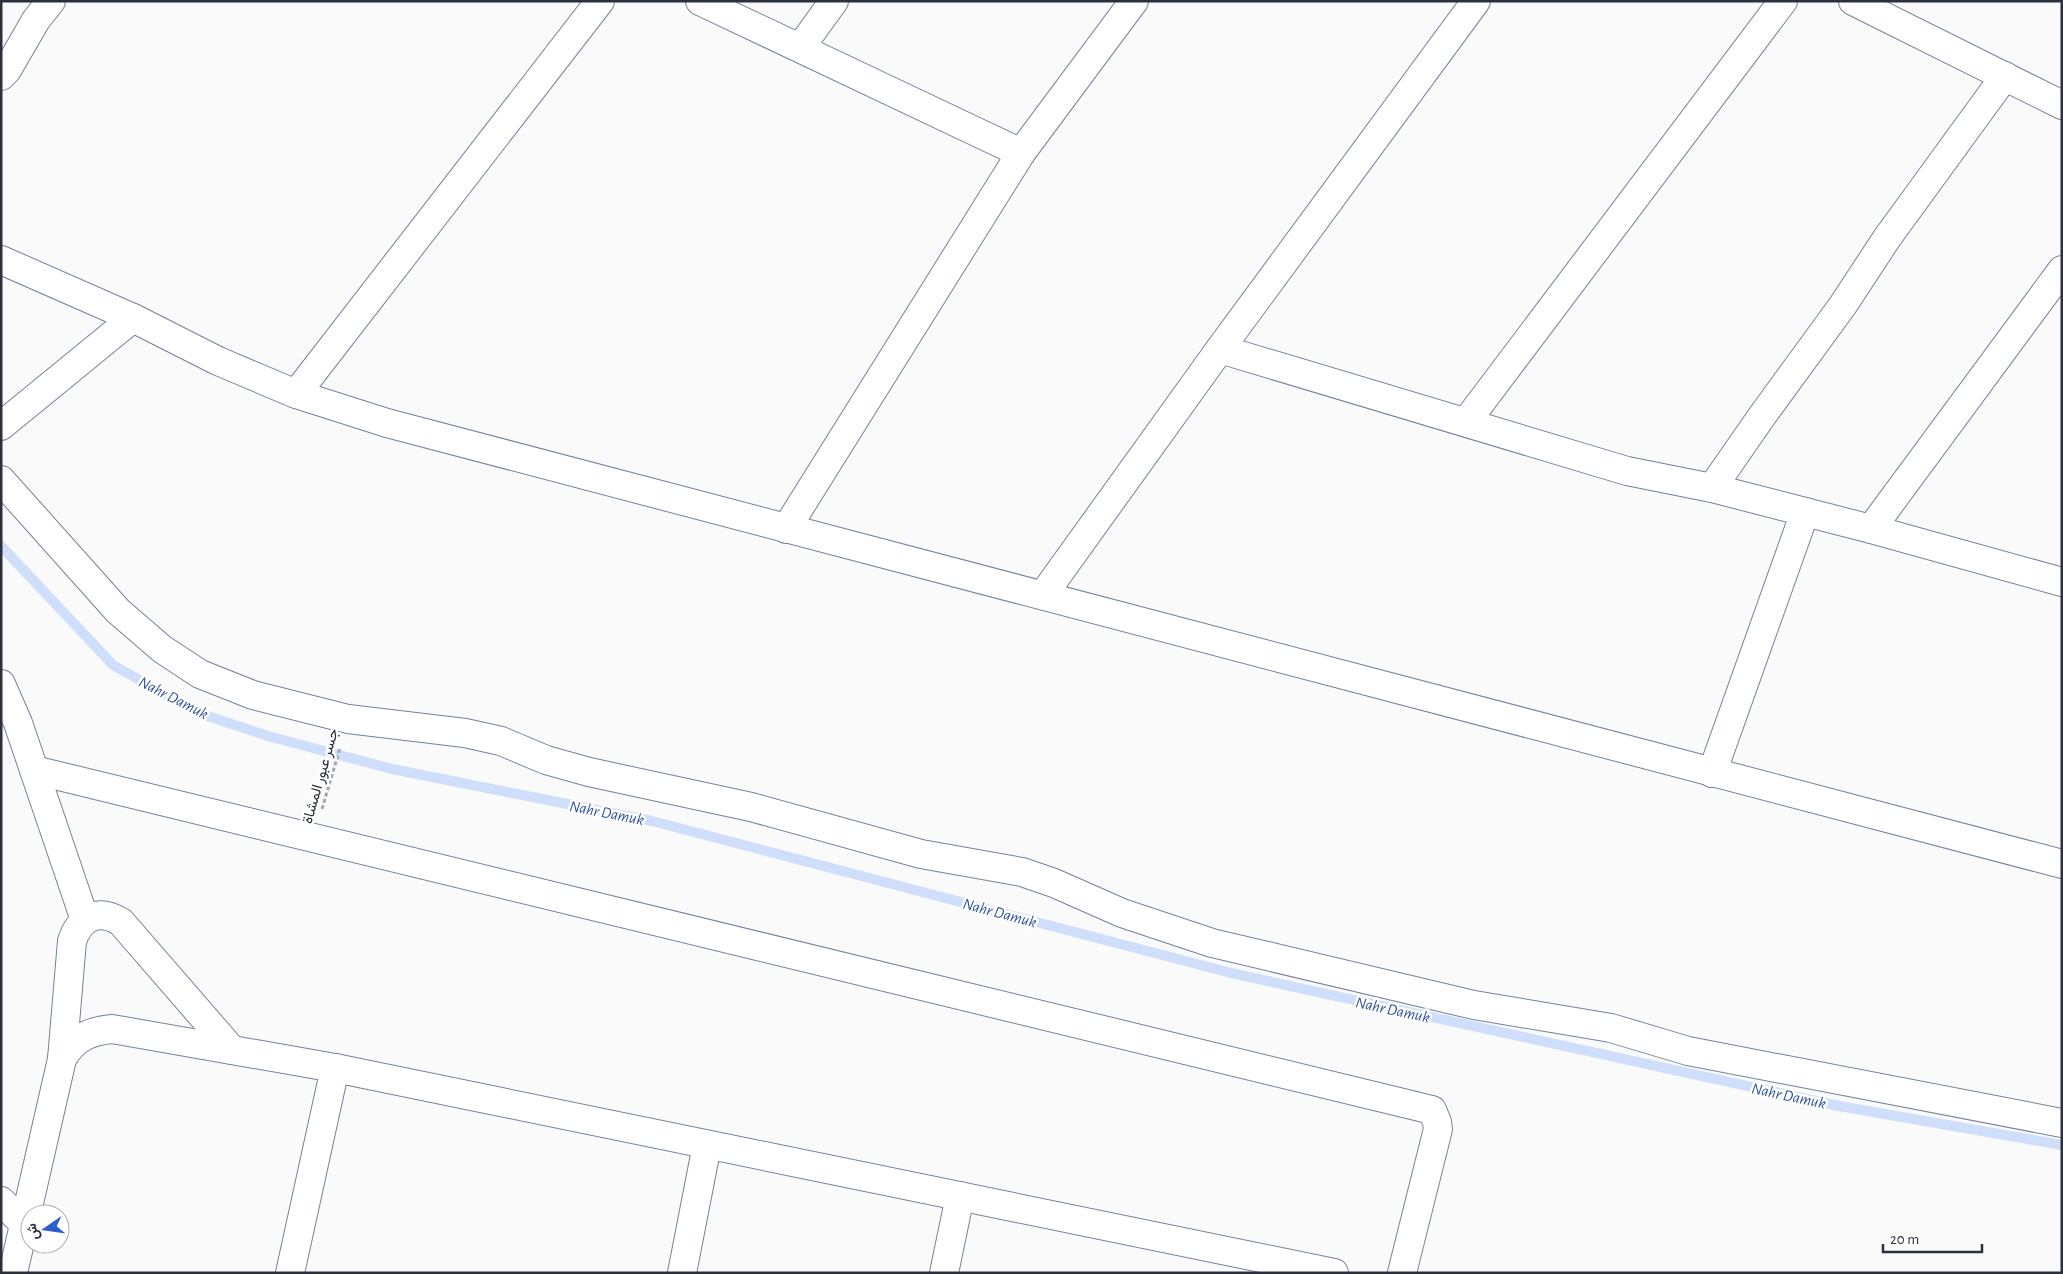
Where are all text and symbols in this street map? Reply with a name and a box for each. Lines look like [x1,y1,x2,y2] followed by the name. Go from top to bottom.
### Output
[136,674,211,722] water label: Nahr Damuk
[300,727,342,826] street label: جسر عبور المشاة
[568,798,645,828] water label: Nahr Damuk
[961,895,1038,930] water label: Nahr Damuk
[1354,994,1431,1026] water label: Nahr Damuk
[1750,1080,1827,1112] water label: Nahr Damuk
[20,1204,70,1254] north arrow
[25,1222,43,1241] text: ش
[1883,1222,1982,1254] scale bar
[1890,1232,1919,1247] text: 20 m

